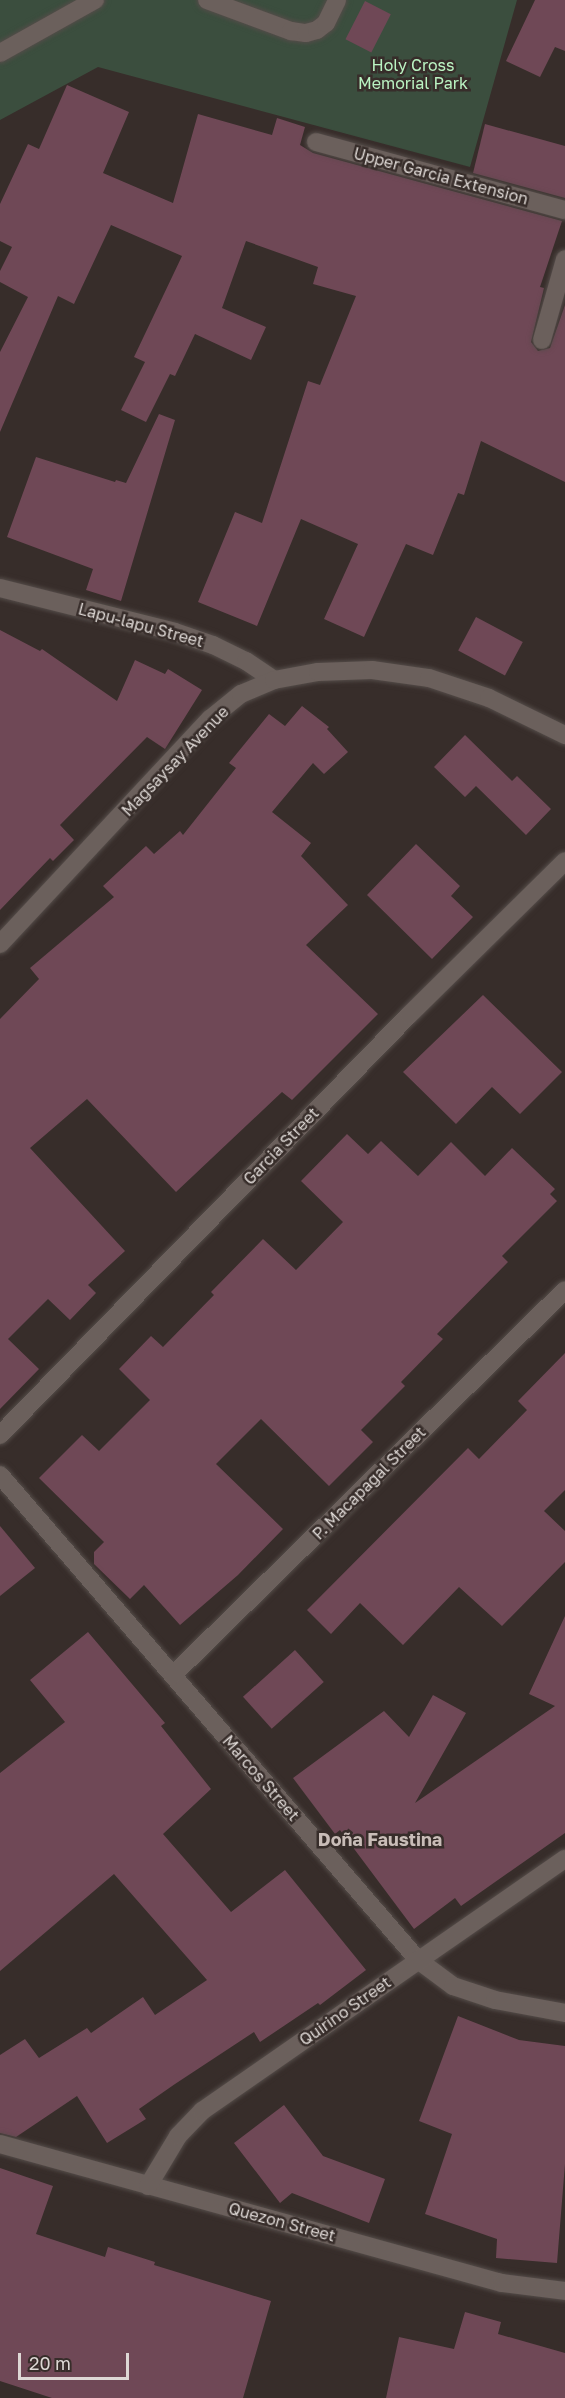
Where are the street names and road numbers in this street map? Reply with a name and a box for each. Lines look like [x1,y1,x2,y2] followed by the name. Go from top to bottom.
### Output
[352,143,530,209] street label: Upper Garcia Extension
[76,599,206,651] street label: Lapu-lapu Street
[118,702,232,820] street label: Magsaysay Avenue
[239,1103,323,1189] street label: Garcia Street
[309,1423,429,1543] street label: P. Macapagal Street
[219,1731,303,1825] street label: Marcos Street
[296,1972,394,2050] street label: Quirino Street
[227,2199,337,2245] street label: Quezon Street

